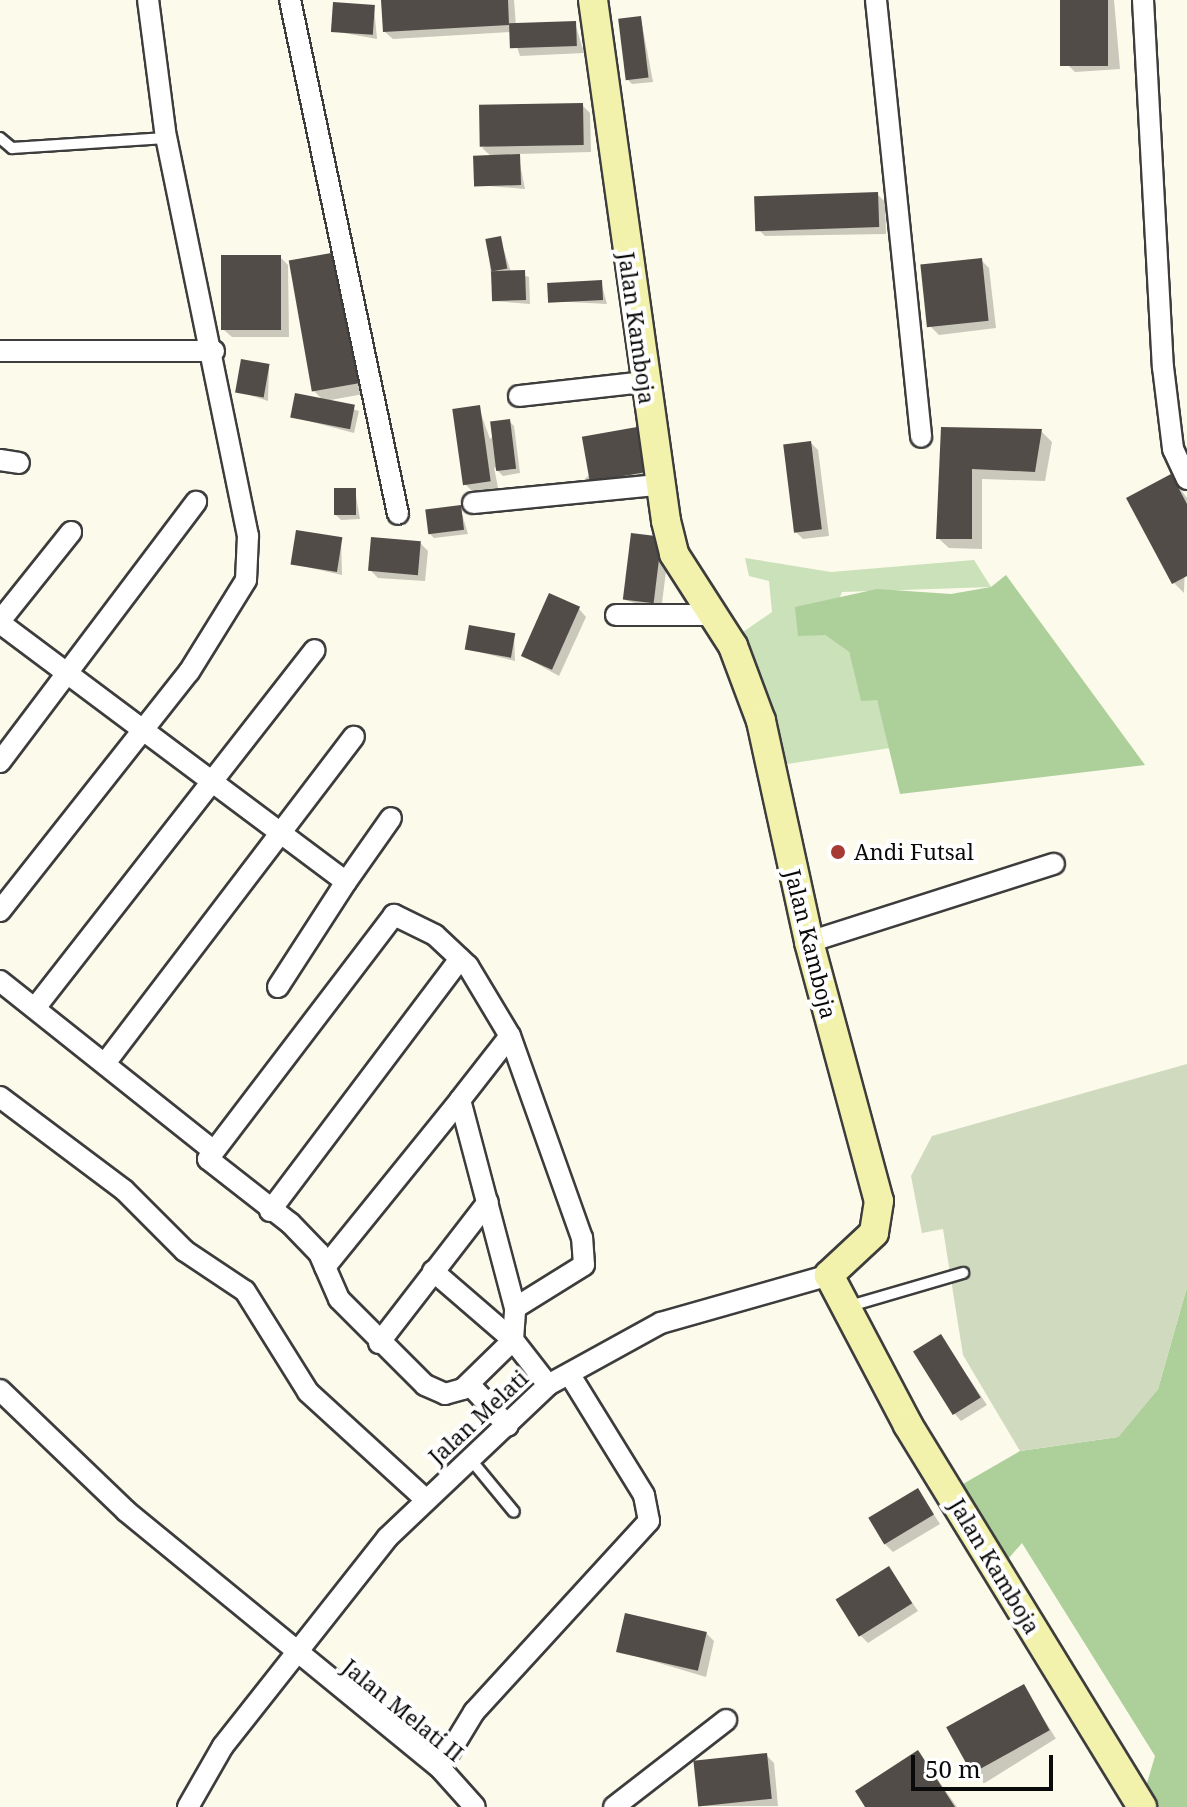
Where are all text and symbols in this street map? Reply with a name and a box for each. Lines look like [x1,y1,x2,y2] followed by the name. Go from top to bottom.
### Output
[613,250,661,406] street label: Jalan Kamboja
[854,839,974,865] place label: Andi Futsal
[829,843,847,861] marker: Andi Futsal
[780,867,842,1021] street label: Jalan Kamboja
[423,1364,533,1470] street label: Jalan Melati
[944,1494,1046,1638] street label: Jalan Kamboja
[337,1653,469,1767] street label: Jalan Melati II
[915,1739,1057,1789] scale bar
[925,1752,981,1785] text: 50 m

